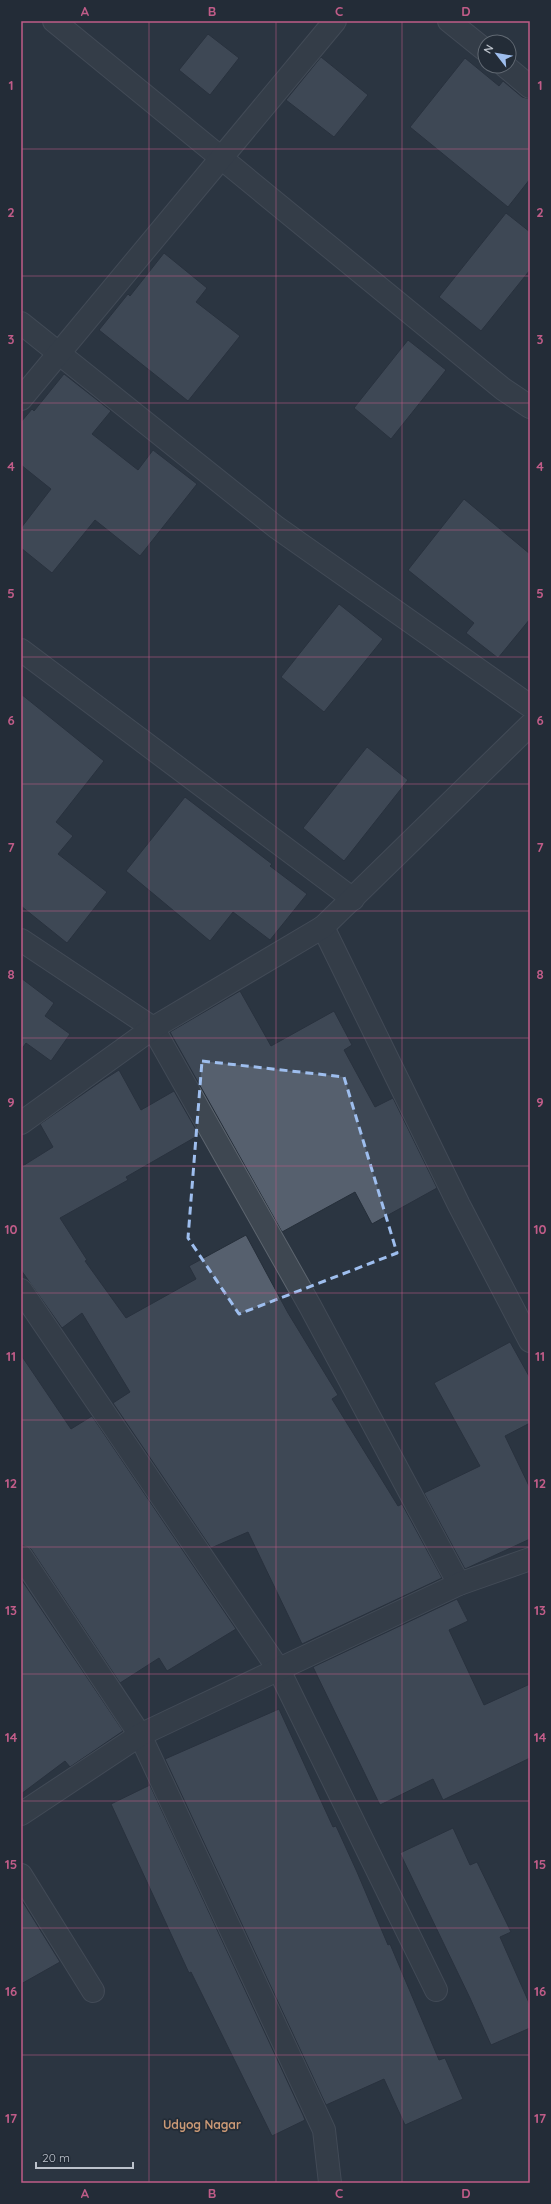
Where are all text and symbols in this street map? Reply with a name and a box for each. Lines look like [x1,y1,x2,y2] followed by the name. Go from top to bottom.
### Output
[81,3,90,19] text: A
[208,3,216,19] text: B
[335,3,343,19] text: C
[461,3,471,19] text: D
[477,34,517,74] north arrow
[480,42,497,56] text: N
[8,77,14,93] text: 1
[537,77,543,93] text: 1
[7,204,15,220] text: 2
[536,204,544,220] text: 2
[8,331,15,347] text: 3
[537,331,544,347] text: 3
[7,458,15,474] text: 4
[536,458,544,474] text: 4
[7,585,15,601] text: 5
[536,585,544,601] text: 5
[7,712,15,728] text: 6
[536,712,544,728] text: 6
[7,839,15,855] text: 7
[536,839,544,855] text: 7
[7,966,15,982] text: 8
[536,966,544,982] text: 8
[7,1094,15,1110] text: 9
[536,1094,544,1110] text: 9
[4,1221,18,1237] text: 10
[533,1221,547,1237] text: 10
[6,1348,16,1364] text: 11
[535,1348,545,1364] text: 11
[5,1475,17,1491] text: 12
[534,1475,546,1491] text: 12
[5,1602,17,1618] text: 13
[534,1602,546,1618] text: 13
[5,1729,18,1745] text: 14
[534,1729,547,1745] text: 14
[5,1856,17,1872] text: 15
[534,1856,546,1872] text: 15
[5,1983,17,1999] text: 16
[534,1983,546,1999] text: 16
[5,2110,17,2126] text: 17
[534,2110,546,2126] text: 17
[163,2117,241,2132] district label: Udyog Nagar
[36,2144,133,2170] scale bar
[42,2150,70,2165] text: 20 m
[81,2185,90,2201] text: A
[208,2185,216,2201] text: B
[335,2185,343,2201] text: C
[461,2185,471,2201] text: D

